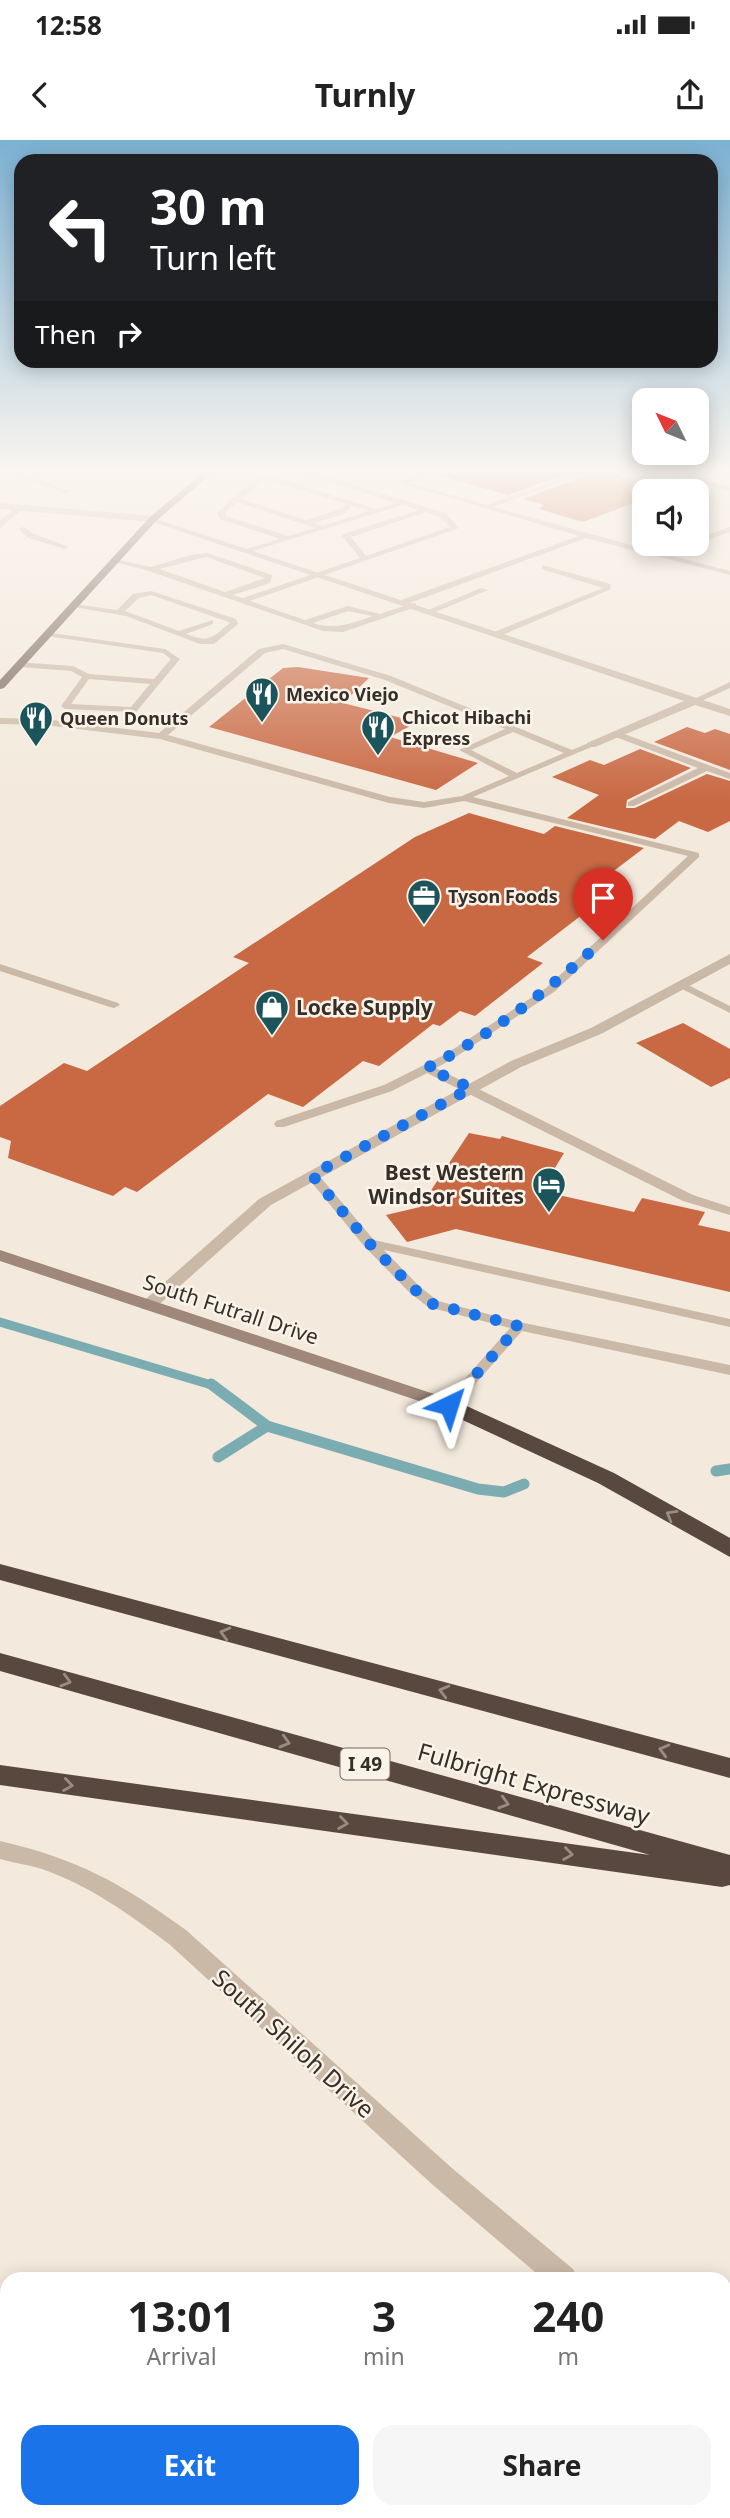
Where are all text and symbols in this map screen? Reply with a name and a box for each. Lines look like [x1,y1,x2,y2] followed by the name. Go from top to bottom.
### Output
[35,7,102,43] text: 12:58
[315,73,415,116] text: Turnly
[21,76,59,114] icon: back
[671,76,709,114] icon: share
[150,173,267,239] text: 30 m
[35,182,126,273] icon: left
[150,236,276,279] text: Turn left
[110,315,148,353] icon: right
[35,316,96,352] text: Then
[632,388,709,466] north arrow
[632,388,709,556] map controls
[632,479,709,556] button: sound
[243,675,281,724] restaurant icon: Mexico Viejo
[286,682,399,706] place label: Mexico Viejo
[17,699,55,748] restaurant icon: Queen Donuts
[402,705,531,750] place label: Chicot Hibachi Express
[60,706,188,730] place label: Queen Donuts
[359,708,397,757] restaurant icon: Chicot Hibachi Express
[573,868,633,940] pin
[405,877,443,926] office icon: Tyson Foods
[584,879,622,917] icon: arrive
[448,884,558,908] place label: Tyson Foods
[253,988,291,1037] shop icon: Locke Supply
[296,993,433,1021] place label: Locke Supply
[368,1158,524,1210] place label: Best Western Windsor Suites
[530,1165,568,1214] hotel icon: Best Western Windsor Suites
[140,1267,322,1351] street label: South Futrall Drive
[412,1368,486,1442] position arrow
[665,1510,678,1523] one-way arrow
[219,1626,231,1641] one-way arrow
[60,1672,72,1687] one-way arrow
[438,1685,450,1699] one-way arrow
[279,1734,291,1748] one-way arrow
[414,1734,655,1832] street label: Fulbright Expressway
[658,1744,670,1758] one-way arrow
[340,1748,390,1780] road number: I 49
[62,1777,73,1792] one-way arrow
[498,1795,510,1809] one-way arrow
[337,1815,349,1830] one-way arrow
[563,1847,574,1862] one-way arrow
[206,1961,382,2125] street label: South Shiloh Drive
[128,2287,235,2344] text: 13:01
[372,2287,396,2344] text: 3
[532,2287,604,2344] text: 240
[146,2340,217,2372] text: Arrival
[363,2340,405,2372] text: min
[558,2340,579,2372] text: m
[21,2425,359,2505] button: Exit
[373,2425,711,2505] button: Share

